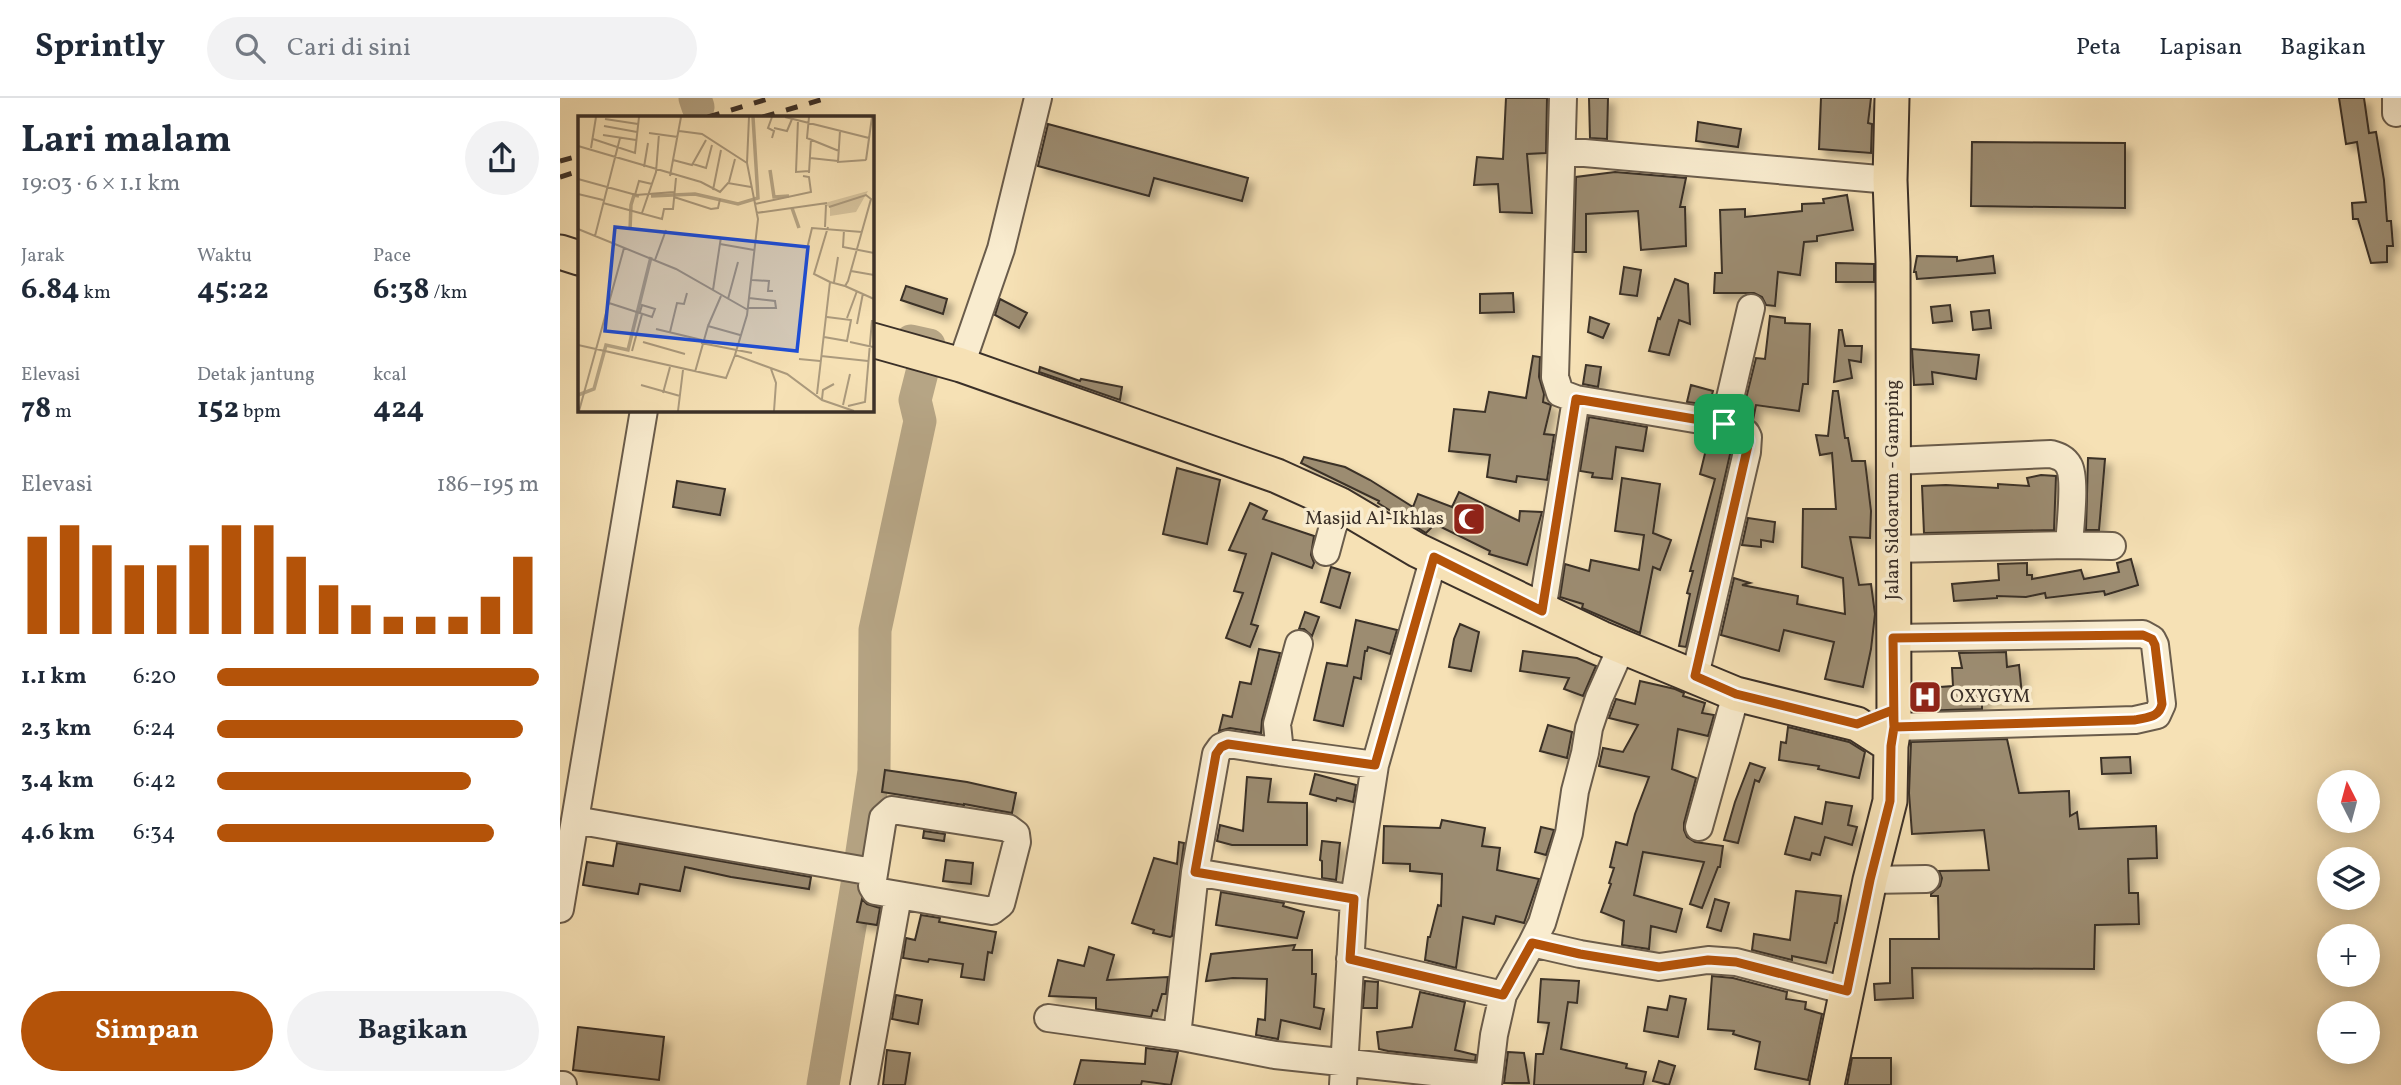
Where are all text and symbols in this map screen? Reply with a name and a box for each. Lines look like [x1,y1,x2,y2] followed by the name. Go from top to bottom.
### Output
[207,17,697,80] search box
[35,25,165,71] text: Sprintly
[231,29,269,67] icon: search
[287,30,411,66] text: Cari di sini
[2076,31,2121,65] text: Peta
[2159,31,2242,65] text: Lapisan
[2280,31,2366,65] text: Bagikan
[21,115,232,168] text: Lari malam
[578,116,873,411] inset map
[465,121,539,195] button: share
[21,168,180,200] text: 19:03 · 6 × 1.1 km
[21,243,65,269] text: Jarak
[197,243,252,269] text: Waktu
[373,243,411,269] text: Pace
[21,269,80,311] text: 6.84
[197,269,269,311] text: 45:22
[373,269,430,311] text: 6:38
[80,280,111,306] text: km
[430,280,468,306] text: /km
[21,362,80,388] text: Elevasi
[197,362,315,388] text: Detak jantung
[373,362,407,388] text: kcal
[1880,380,1906,600] street label: Jalan Sidoarum - Gamping
[21,388,51,430] text: 78
[197,388,239,430] text: 152
[373,388,425,430] text: 424
[1694,394,1754,454] pin
[51,399,72,425] text: m
[239,399,281,425] text: bpm
[1705,405,1743,443] icon: arrive
[21,469,93,501] text: Elevasi
[436,469,539,501] text: 186–195 m
[1450,500,1488,538] mosque icon: Masjid Al-Ikhlas
[1305,506,1444,532] place label: Masjid Al-Ikhlas
[21,661,87,693] text: 1.1 km
[133,661,176,693] text: 6:20
[1906,678,1944,716] hospital icon: OXYGYM
[1950,684,2030,710] place label: OXYGYM
[21,713,92,745] text: 2.3 km
[133,713,175,745] text: 6:24
[21,765,94,797] text: 3.4 km
[133,765,176,797] text: 6:42
[2317,770,2380,833] north arrow
[2317,770,2380,1064] map controls
[21,817,95,849] text: 4.6 km
[133,817,176,849] text: 6:34
[2317,847,2380,910] button: layers
[2317,924,2380,987] button: +
[21,991,273,1071] button: Simpan
[287,991,539,1071] button: Bagikan
[2317,1001,2380,1064] button: −

